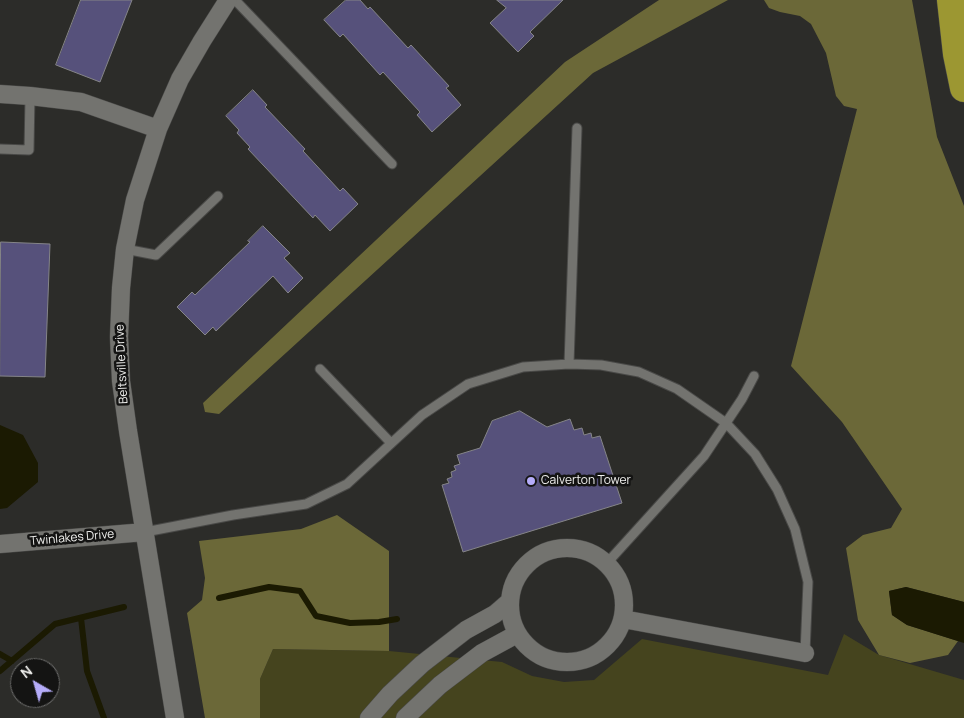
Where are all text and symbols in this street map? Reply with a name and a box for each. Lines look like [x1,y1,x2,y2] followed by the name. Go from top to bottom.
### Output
[113,324,131,404] street label: Beltsville Drive
[541,474,631,488] place label: Calverton Tower
[525,475,537,487] marker: Calverton Tower
[29,527,115,549] street label: Twinlakes Drive
[10,658,60,708] north arrow
[16,661,36,682] text: N

